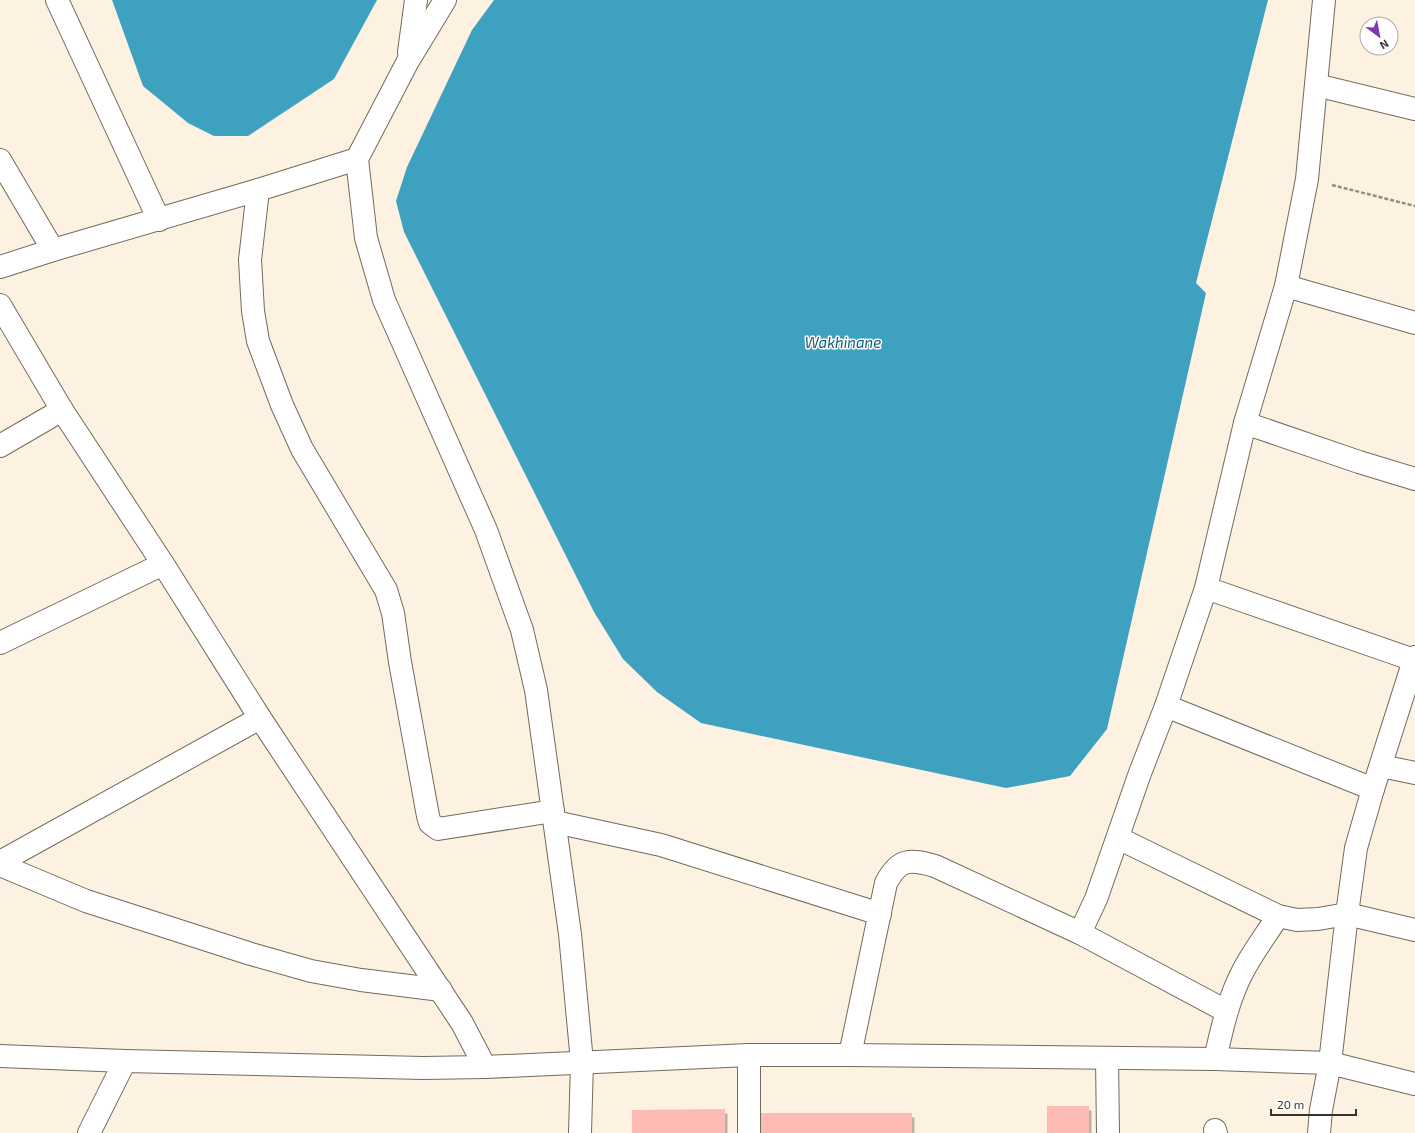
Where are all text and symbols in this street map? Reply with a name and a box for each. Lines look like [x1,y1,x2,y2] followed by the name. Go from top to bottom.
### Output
[1359,16,1399,56] north arrow
[1378,37,1391,53] text: N
[805,333,881,351] water label: Wakhinane
[1271,1091,1356,1117] scale bar
[1277,1097,1304,1111] text: 20 m

